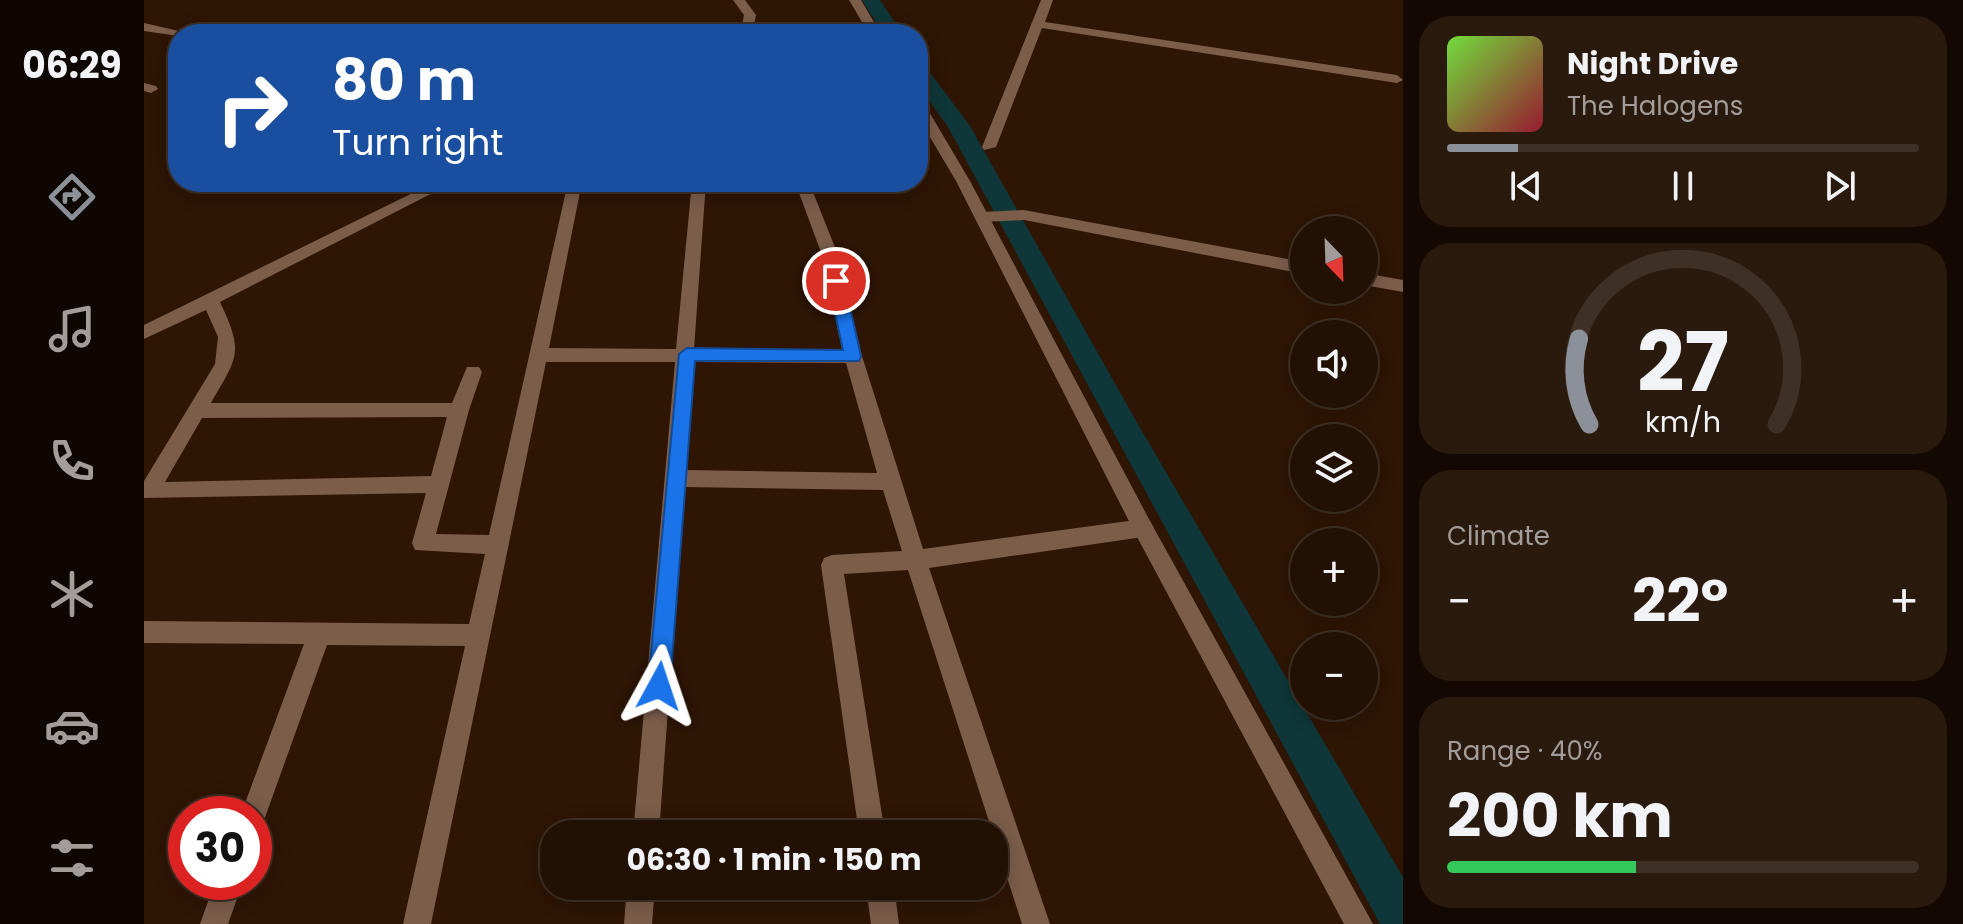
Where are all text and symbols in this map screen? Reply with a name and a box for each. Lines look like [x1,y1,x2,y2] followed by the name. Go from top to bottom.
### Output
[22,40,122,91] text: 06:29
[332,41,476,120] text: 80 m
[1567,42,1738,85] text: Night Drive
[200,56,304,160] icon: right
[1567,88,1743,124] text: The Halogens
[332,117,503,168] text: Turn right
[1504,164,1548,208] icon: previous
[1661,164,1705,208] icon: pause
[1818,164,1862,208] icon: next
[44,169,100,225] icon: directions
[1290,216,1378,304] north arrow
[1290,216,1378,720] map controls
[802,247,870,315] pin
[814,259,858,303] icon: arrive
[44,301,100,357] icon: music
[1637,303,1729,419] text: 27
[1290,320,1378,408] button: sound
[1645,402,1721,442] text: km/h
[1290,424,1378,512] button: layers
[44,433,100,489] icon: phone
[1447,518,1550,554] text: Climate
[1290,528,1378,616] button: +
[1632,559,1728,643] text: 22°
[44,566,100,622] icon: climate
[1447,571,1471,632] text: −
[1889,571,1919,632] text: +
[1290,632,1378,720] button: −
[617,644,701,728] position arrow
[44,698,100,754] icon: car
[1447,733,1603,769] text: Range · 40%
[1447,774,1673,858] text: 200 km
[168,796,272,900] speed limit sign: 30
[44,830,100,886] icon: filters
[626,838,922,881] text: 06:30 · 1 min · 150 m

